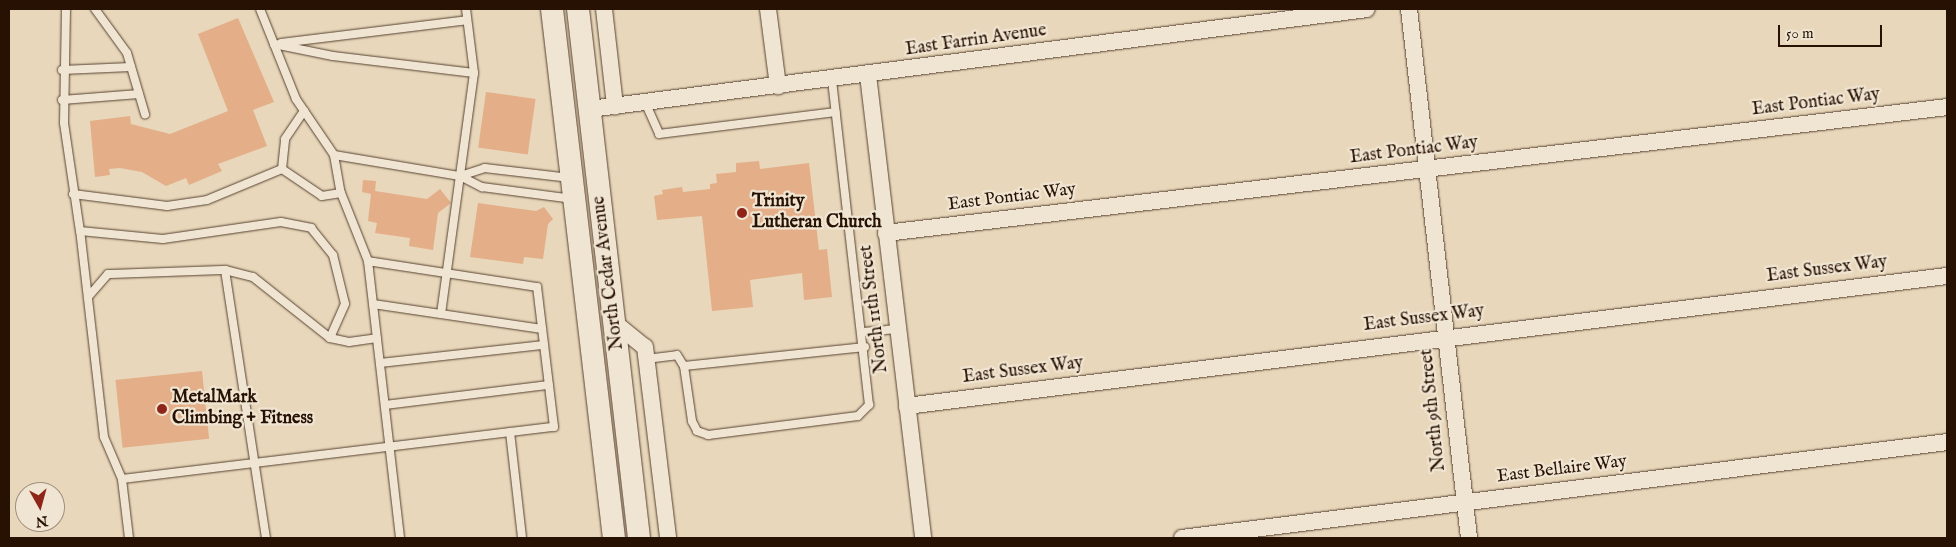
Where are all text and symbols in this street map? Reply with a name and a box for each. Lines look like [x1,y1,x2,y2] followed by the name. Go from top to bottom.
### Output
[1781,15,1885,47] scale bar
[904,20,1048,62] street label: East Farrin Avenue
[1786,24,1814,43] text: 50 m
[1751,84,1881,122] street label: East Pontiac Way
[1349,132,1479,170] street label: East Pontiac Way
[947,179,1077,217] street label: East Pontiac Way
[752,192,882,234] place label: Trinity Lutheran Church
[589,195,629,351] street label: North Cedar Avenue
[736,207,748,219] marker: Trinity Lutheran Church
[856,244,894,374] street label: North 11th Street
[1765,252,1889,288] street label: East Sussex Way
[1362,301,1486,337] street label: East Sussex Way
[1417,348,1451,472] street label: North 9th Street
[961,353,1085,389] street label: East Sussex Way
[172,388,313,430] place label: MetalMark Climbing + Fitness
[156,403,168,415] marker: MetalMark Climbing + Fitness
[1496,451,1628,489] street label: East Bellaire Way
[15,482,65,532] north arrow
[35,511,49,531] text: N

